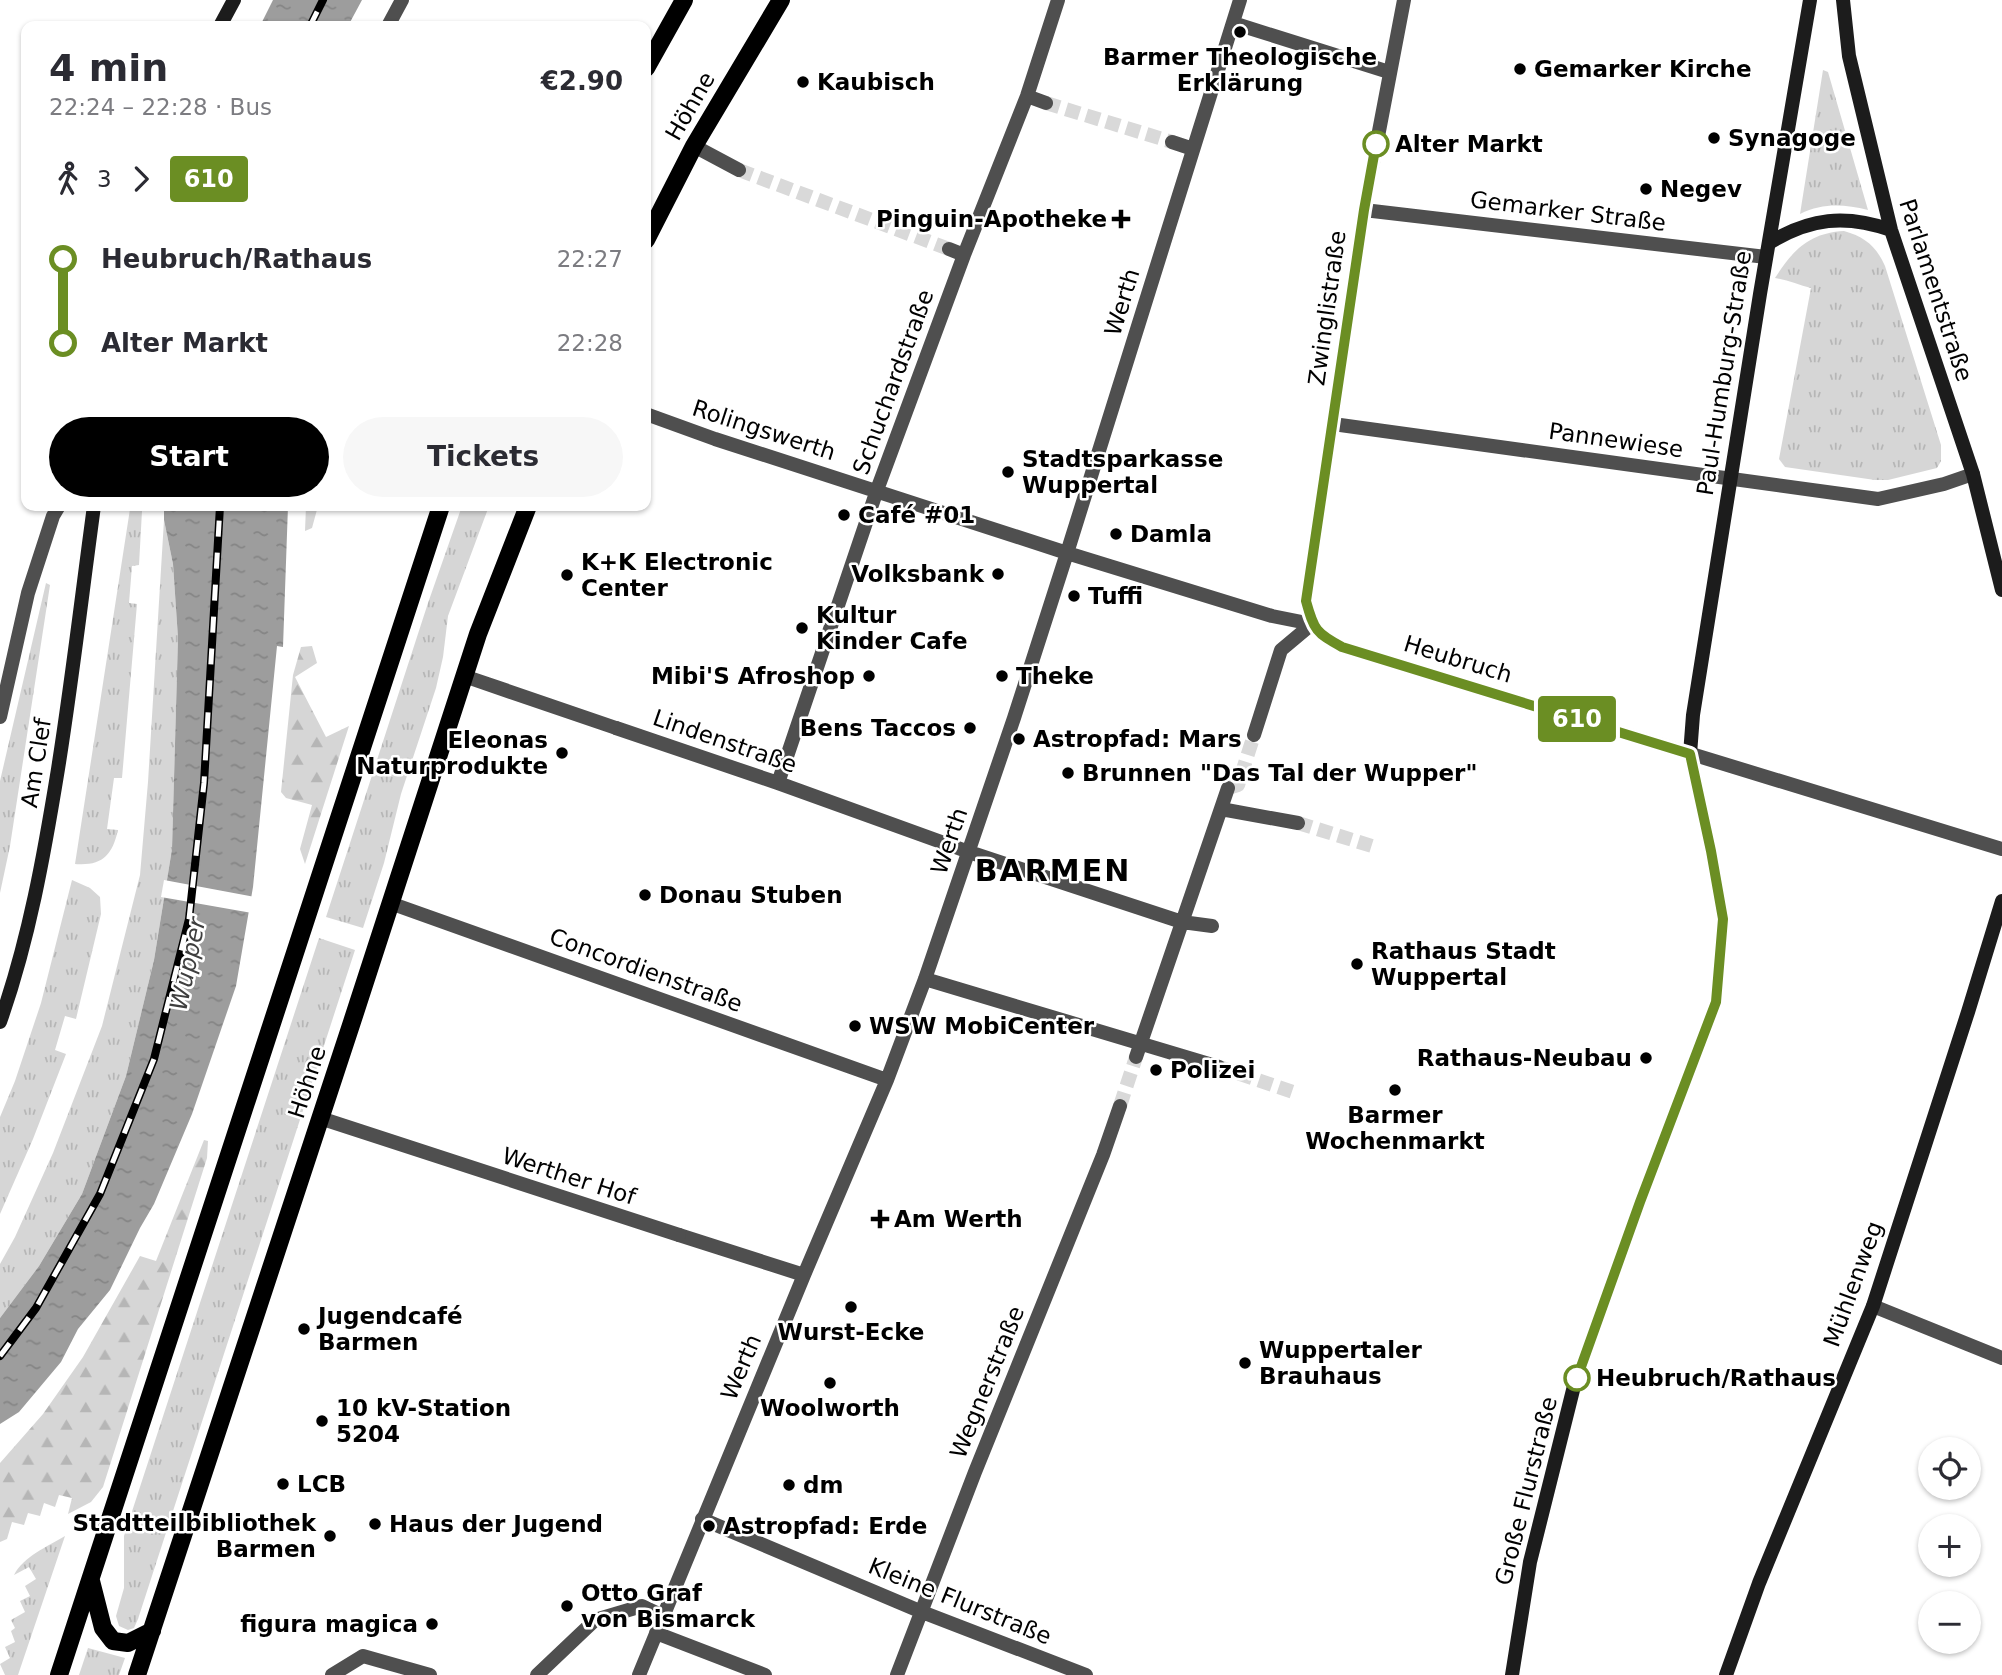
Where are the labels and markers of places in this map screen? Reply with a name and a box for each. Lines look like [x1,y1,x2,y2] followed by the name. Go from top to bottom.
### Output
[1232,24,1248,40] marker: Barmer Theologische Erklärung
[1103,44,1377,96] place label: Barmer Theologische Erklärung
[1534,56,1752,82] place label: Gemarker Kirche
[1512,61,1528,77] marker: Gemarker Kirche
[817,69,935,95] place label: Kaubisch
[795,74,811,90] marker: Kaubisch
[1728,125,1856,151] place label: Synagoge
[1706,130,1722,146] marker: Synagoge
[1363,131,1389,157] marker: Alter Markt
[1395,131,1543,157] place label: Alter Markt
[1660,176,1742,202] place label: Negev
[1638,181,1654,197] marker: Negev
[876,206,1107,232] place label: Pinguin-Apotheke
[1113,211,1129,227] marker: Pinguin-Apotheke
[1022,446,1223,498] place label: Stadtsparkasse Wuppertal
[1000,464,1016,480] marker: Stadtsparkasse Wuppertal
[858,502,975,528] place label: Café #01
[836,507,852,523] marker: Café #01
[1130,521,1212,547] place label: Damla
[1108,526,1124,542] marker: Damla
[581,549,773,601] place label: K+K Electronic Center
[851,561,985,587] place label: Volksbank
[990,566,1006,582] marker: Volksbank
[559,567,575,583] marker: K+K Electronic Center
[1088,583,1143,609] place label: Tuffi
[1066,588,1082,604] marker: Tuffi
[816,602,968,654] place label: Kultur Kinder Cafe
[794,620,810,636] marker: Kultur Kinder Cafe
[651,663,855,689] place label: Mibi'S Afroshop
[1016,663,1094,689] place label: Theke
[861,668,877,684] marker: Mibi'S Afroshop
[994,668,1010,684] marker: Theke
[800,715,956,741] place label: Bens Taccos
[962,720,978,736] marker: Bens Taccos
[1033,726,1242,752] place label: Astropfad: Mars
[356,727,548,779] place label: Eleonas Naturprodukte
[1011,731,1027,747] marker: Astropfad: Mars
[554,745,570,761] marker: Eleonas Naturprodukte
[1082,760,1477,786] place label: Brunnen "Das Tal der Wupper"
[1060,765,1076,781] marker: Brunnen "Das Tal der Wupper"
[659,882,843,908] place label: Donau Stuben
[637,887,653,903] marker: Donau Stuben
[1371,938,1556,990] place label: Rathaus Stadt Wuppertal
[1349,956,1365,972] marker: Rathaus Stadt Wuppertal
[869,1013,1095,1039] place label: WSW MobiCenter
[847,1018,863,1034] marker: WSW MobiCenter
[1417,1045,1632,1071] place label: Rathaus-Neubau
[1638,1050,1654,1066] marker: Rathaus-Neubau
[1170,1057,1255,1083] place label: Polizei
[1148,1062,1164,1078] marker: Polizei
[1387,1082,1403,1098] marker: Barmer Wochenmarkt
[1305,1102,1485,1154] place label: Barmer Wochenmarkt
[894,1206,1023,1232] place label: Am Werth
[872,1211,888,1227] marker: Am Werth
[843,1299,859,1315] marker: Wurst-Ecke
[316,1303,463,1355] place label: Jugendcafé Barmen
[778,1319,924,1345] place label: Wurst-Ecke
[296,1321,312,1337] marker: Jugendcafé Barmen
[1259,1337,1423,1389] place label: Wuppertaler Brauhaus
[1237,1355,1253,1371] marker: Wuppertaler Brauhaus
[1564,1365,1590,1391] marker: Heubruch/Rathaus
[1596,1365,1836,1391] place label: Heubruch/Rathaus
[822,1375,838,1391] marker: Woolworth
[336,1395,511,1447] place label: 10 kV-Station 5204
[760,1395,900,1421] place label: Woolworth
[314,1413,330,1429] marker: 10 kV-Station 5204
[297,1471,346,1497] place label: LCB
[803,1472,843,1498] place label: dm
[275,1476,291,1492] marker: LCB
[781,1477,797,1493] marker: dm
[72,1510,317,1562] place label: Stadtteilbibliothek Barmen
[389,1511,603,1537] place label: Haus der Jugend
[723,1513,927,1539] place label: Astropfad: Erde
[367,1516,383,1532] marker: Haus der Jugend
[701,1518,717,1534] marker: Astropfad: Erde
[322,1528,338,1544] marker: Stadtteilbibliothek Barmen
[581,1580,756,1632] place label: Otto Graf von Bismarck
[559,1598,575,1614] marker: Otto Graf von Bismarck
[240,1611,418,1637] place label: figura magica
[424,1616,440,1632] marker: figura magica

